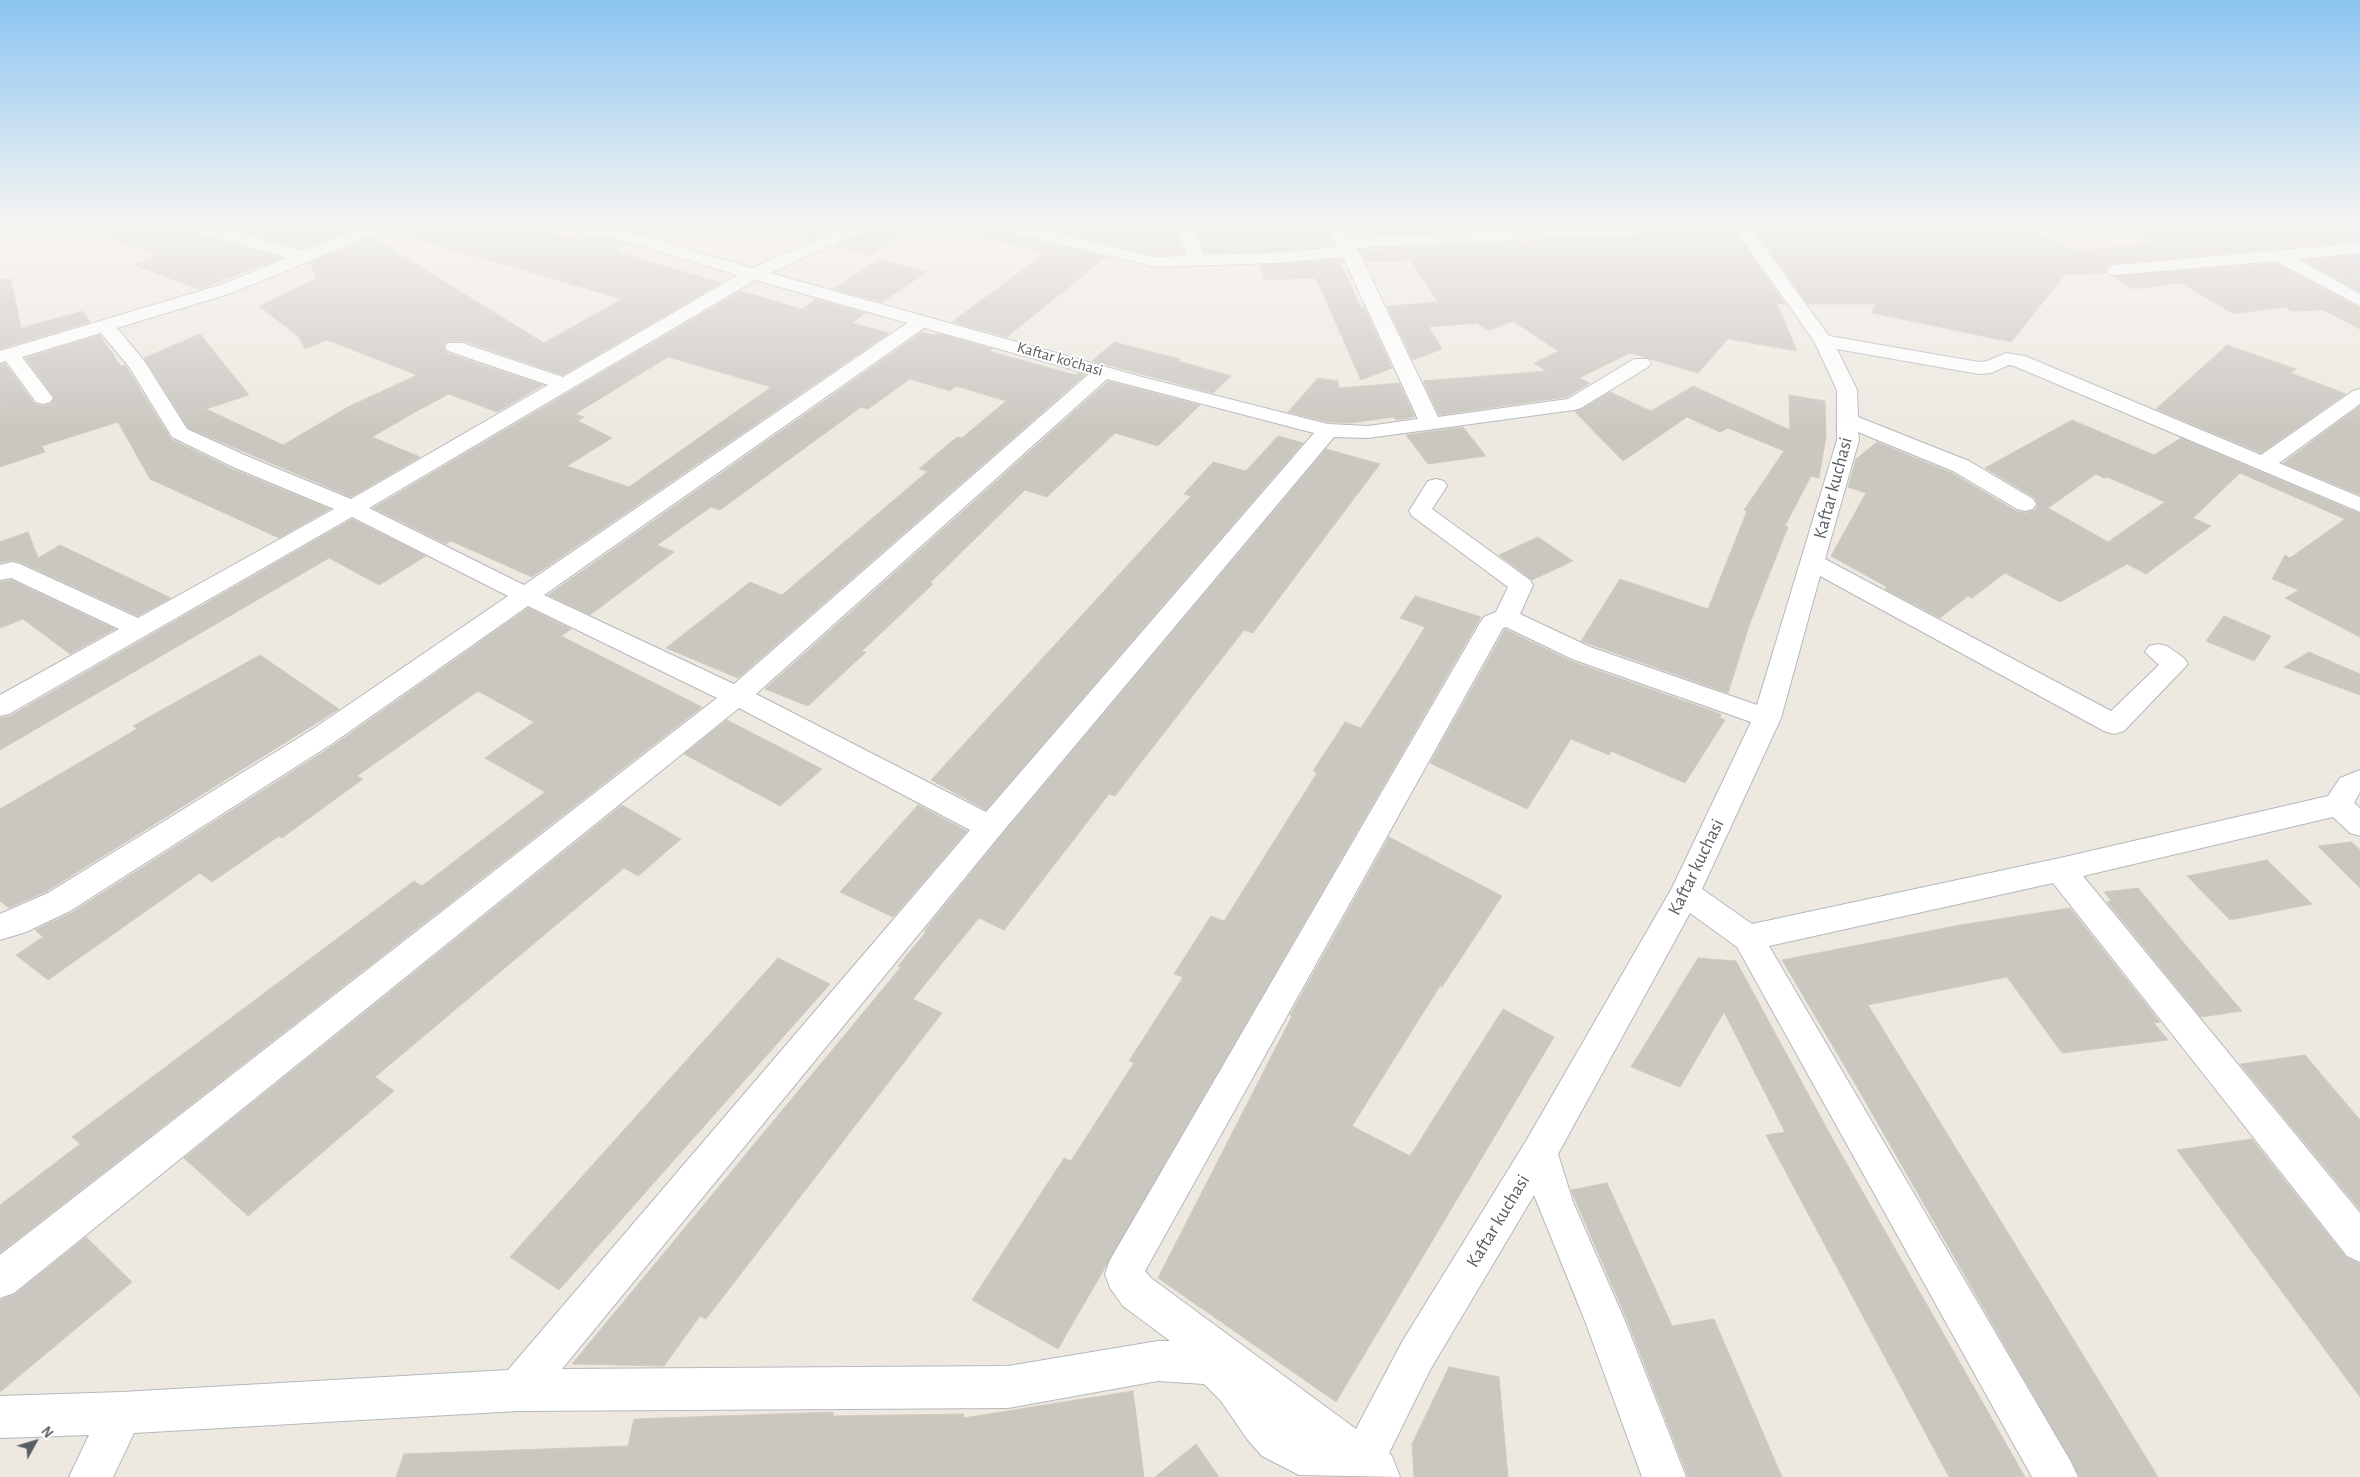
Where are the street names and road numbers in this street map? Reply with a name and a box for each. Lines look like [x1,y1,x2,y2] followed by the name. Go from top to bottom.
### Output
[1015,338,1105,380] street label: Kaftar ko'chasi
[1808,435,1858,541] street label: Kaftar kuchasi
[1663,815,1729,919] street label: Kaftar kuchasi
[1461,1170,1535,1272] street label: Kaftar kuchasi

